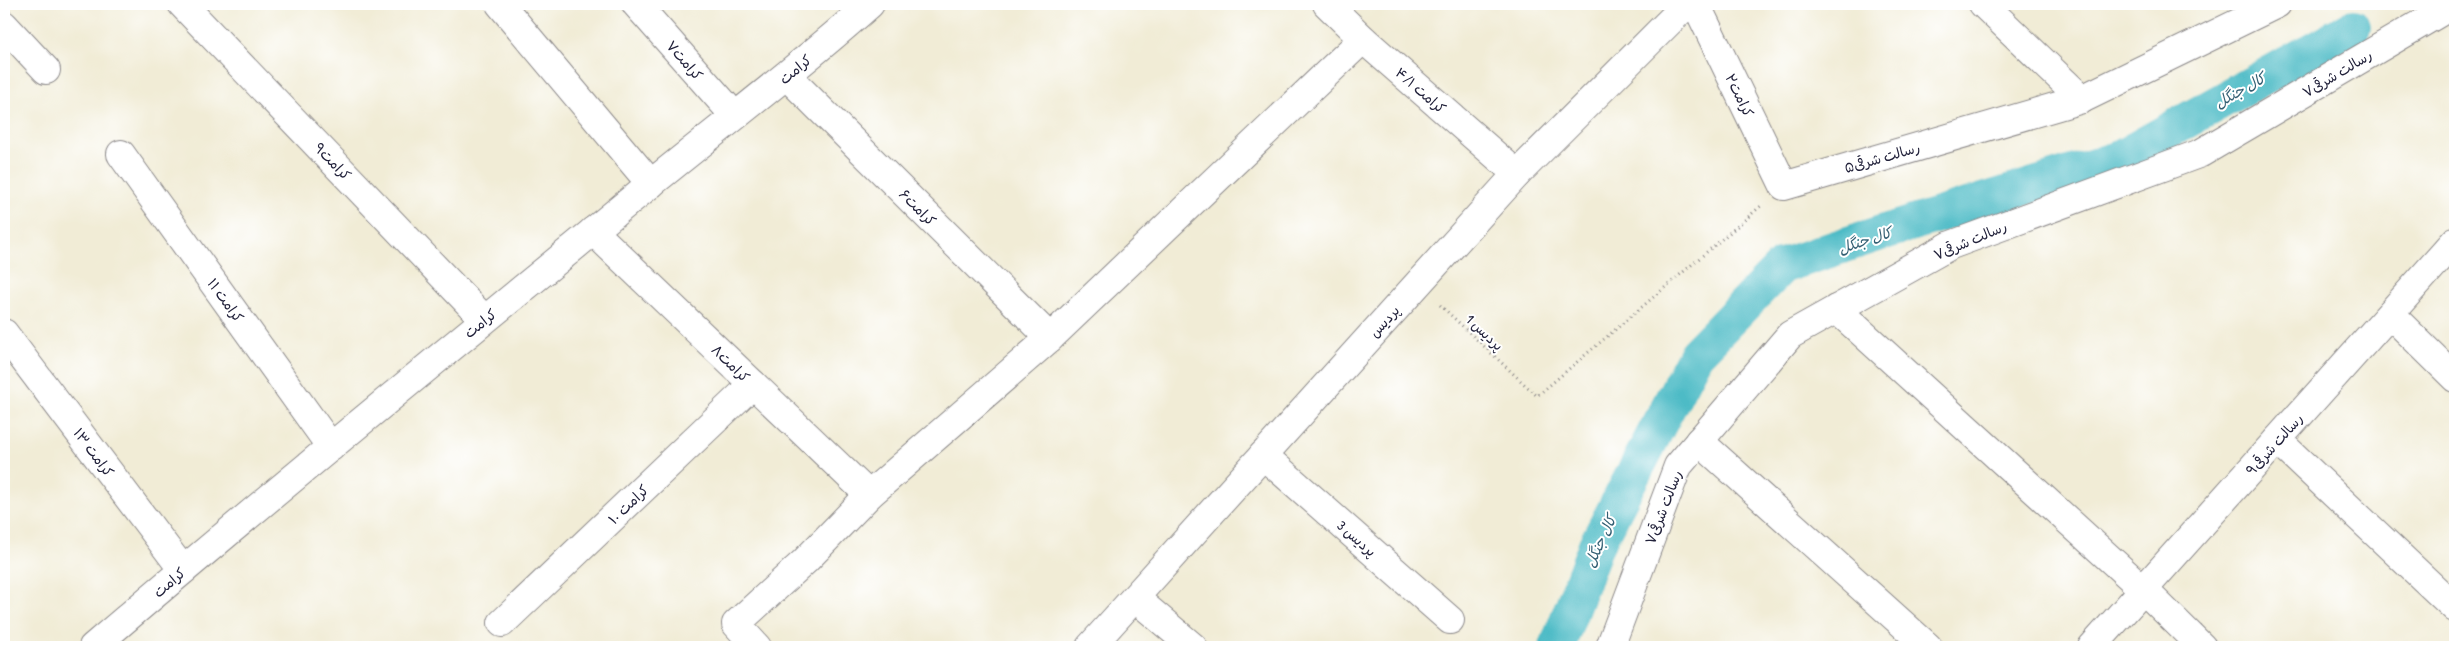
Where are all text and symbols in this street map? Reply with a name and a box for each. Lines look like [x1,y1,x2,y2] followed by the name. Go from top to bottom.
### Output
[663,36,707,84] street label: کرامت۷
[2299,45,2375,101] street label: رسالت شرقی۷
[775,50,815,88] street label: کرامت
[1392,63,1450,117] street label: کرامت ۴/۱
[2211,66,2271,113] water label: کال جنگل
[1721,70,1759,120] street label: کرامت۲
[1842,137,1922,177] street label: رسالت شرقی۵
[310,138,356,184] street label: کرامت۹
[895,184,941,230] street label: کرامت۶
[1930,216,2010,264] street label: رسالت شرقی۷
[1836,221,1897,258] water label: کال جنگل
[204,274,248,326] street label: کرامت ۱۱
[1365,301,1404,342] street label: پردیس
[460,304,500,342] street label: کرامت
[1461,310,1508,355] street label: پردیس 1
[708,340,754,386] street label: کرامت۸
[2241,409,2307,479] street label: رسالت شرقی۹
[69,424,119,480] street label: کرامت ۱۳
[1640,467,1686,547] street label: رسالت شرقی۷
[604,480,652,528] street label: کرامت ۱۰
[1579,509,1622,570] water label: کال جنگل
[1333,516,1381,561] street label: پردیس 3
[149,563,189,601] street label: کرامت

